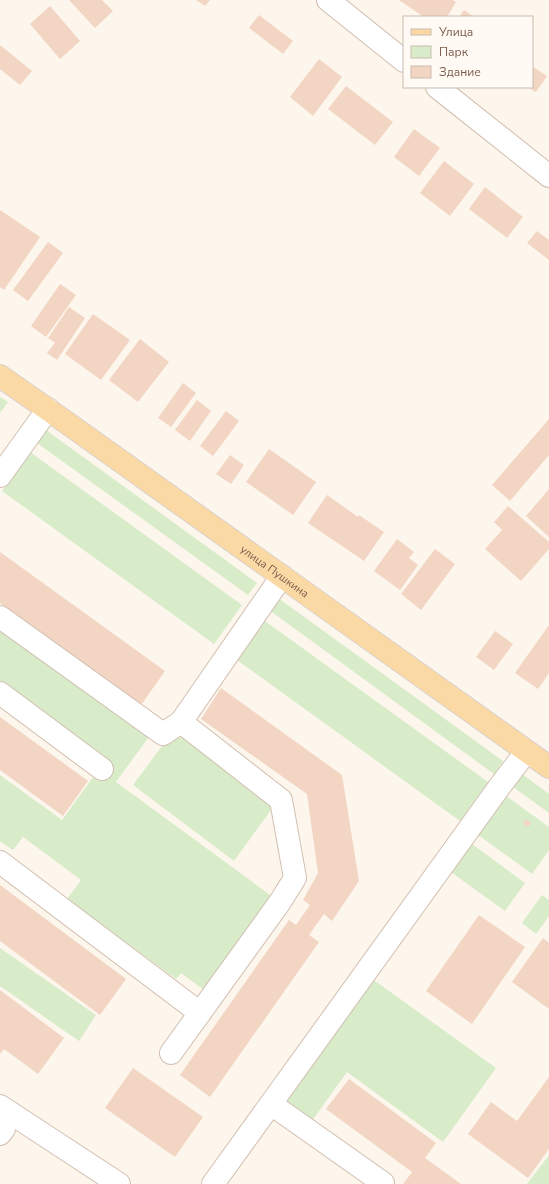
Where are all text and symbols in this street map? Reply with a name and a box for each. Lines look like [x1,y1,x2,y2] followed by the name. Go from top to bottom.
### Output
[403,16,533,88] legend
[438,24,473,40] text: Улица
[439,44,469,60] text: Парк
[439,64,481,80] text: Здание
[237,542,312,601] street label: улица Пушкина

